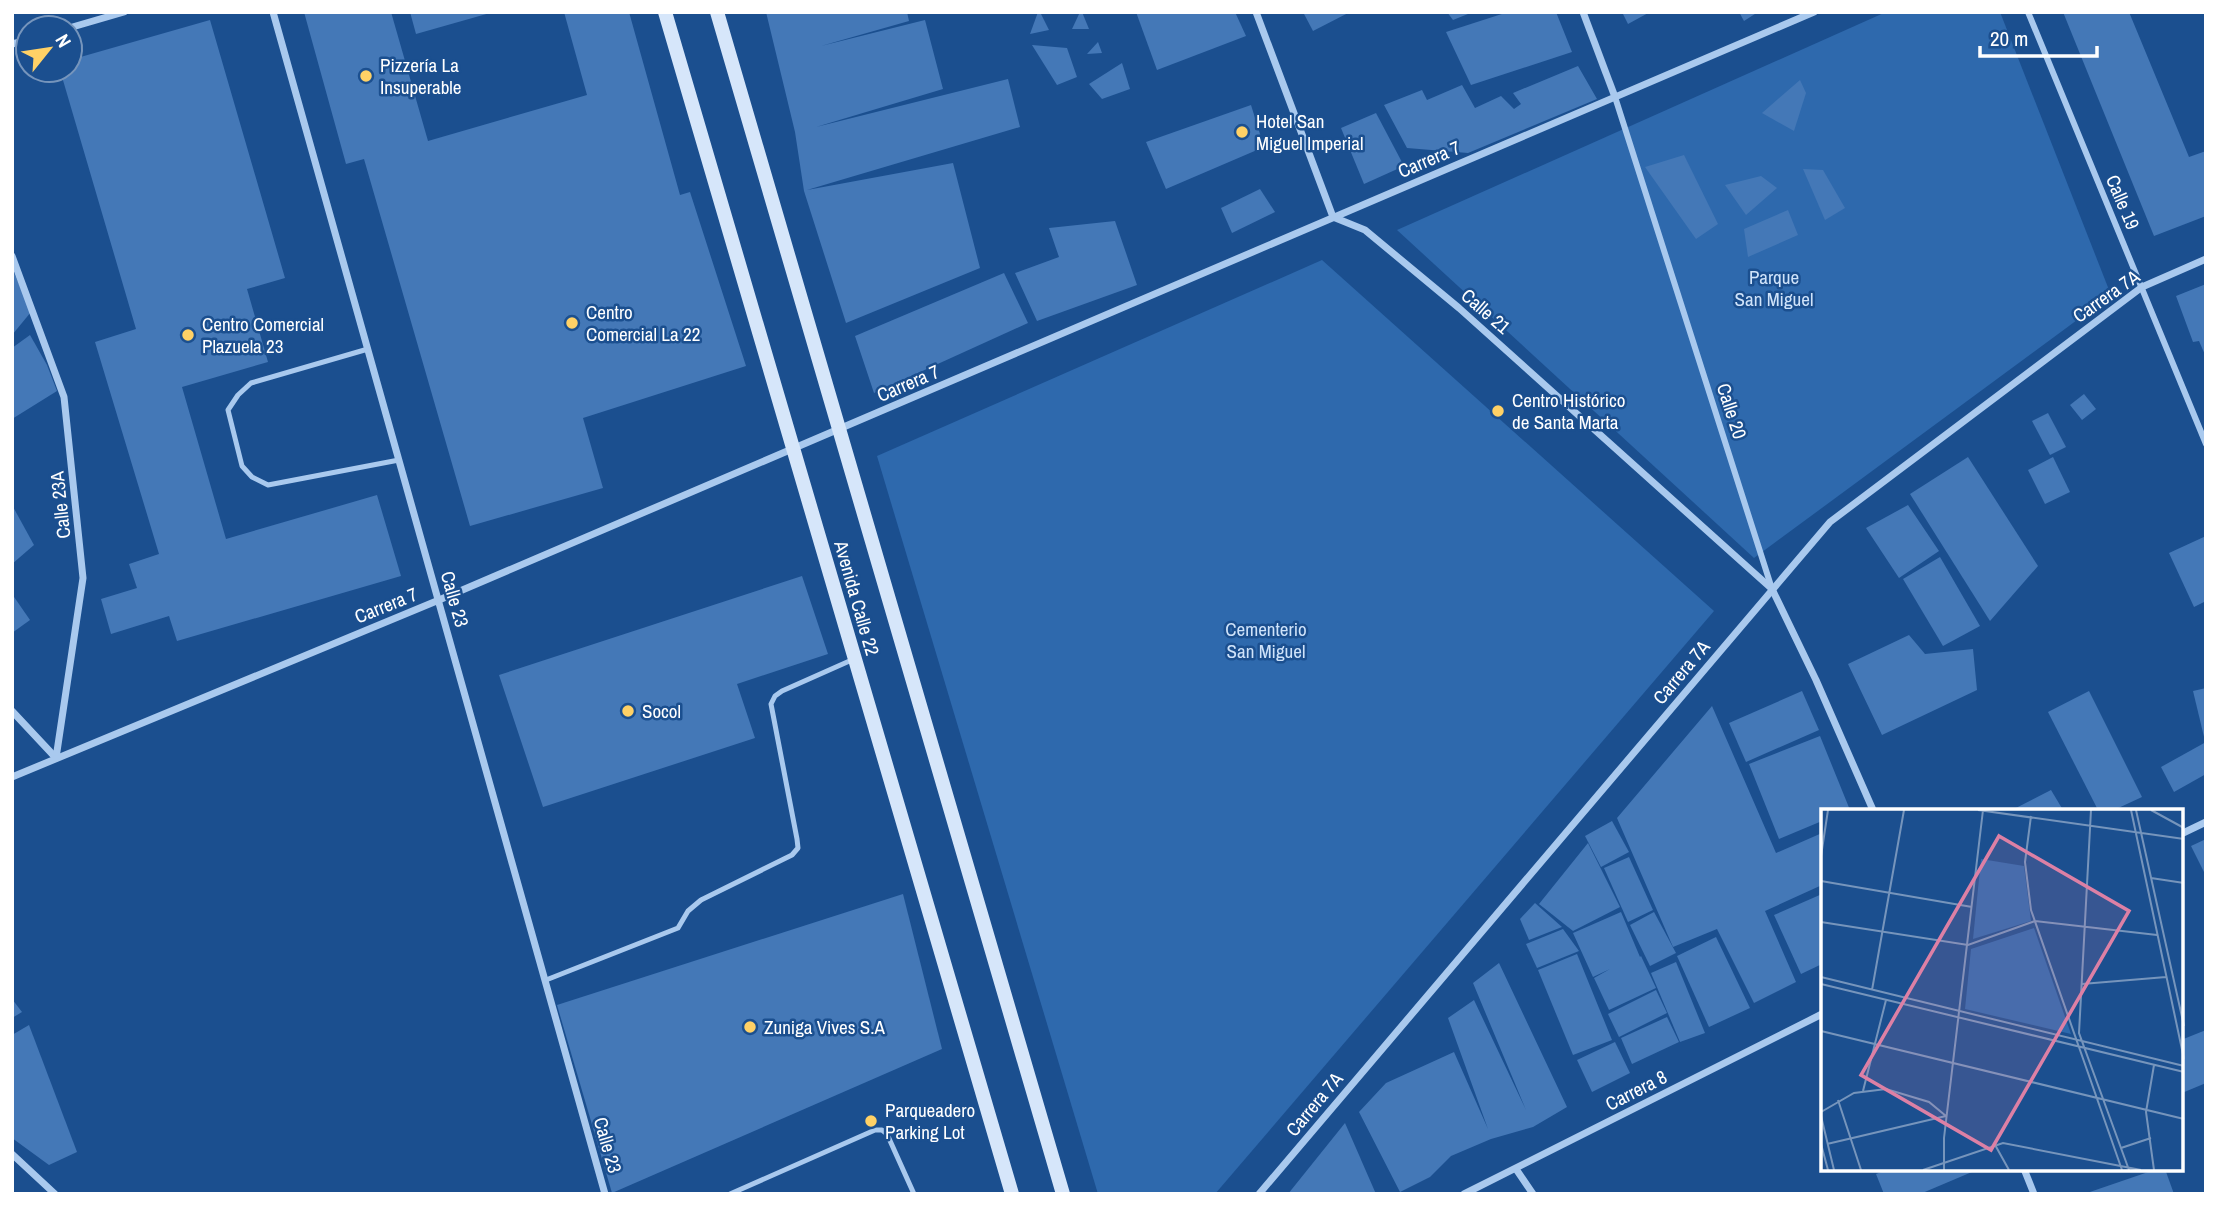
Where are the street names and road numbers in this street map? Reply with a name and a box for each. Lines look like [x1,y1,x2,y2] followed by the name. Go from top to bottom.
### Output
[1394,134,1465,184] street label: Carrera 7
[2100,171,2146,233] street label: Calle 19
[2067,263,2145,329] street label: Carrera 7A
[1456,282,1516,340] street label: Calle 21
[873,358,944,408] street label: Carrera 7
[1711,380,1753,442] street label: Calle 20
[43,469,76,540] street label: Calle 23A
[828,537,886,658] street label: Avenida Calle 22
[435,568,475,630] street label: Calle 23
[351,580,422,629] street label: Carrera 7
[1647,634,1716,710] street label: Carrera 7A
[1601,1063,1671,1117] street label: Carrera 8
[1280,1066,1349,1142] street label: Carrera 7A
[588,1114,628,1176] street label: Calle 23

